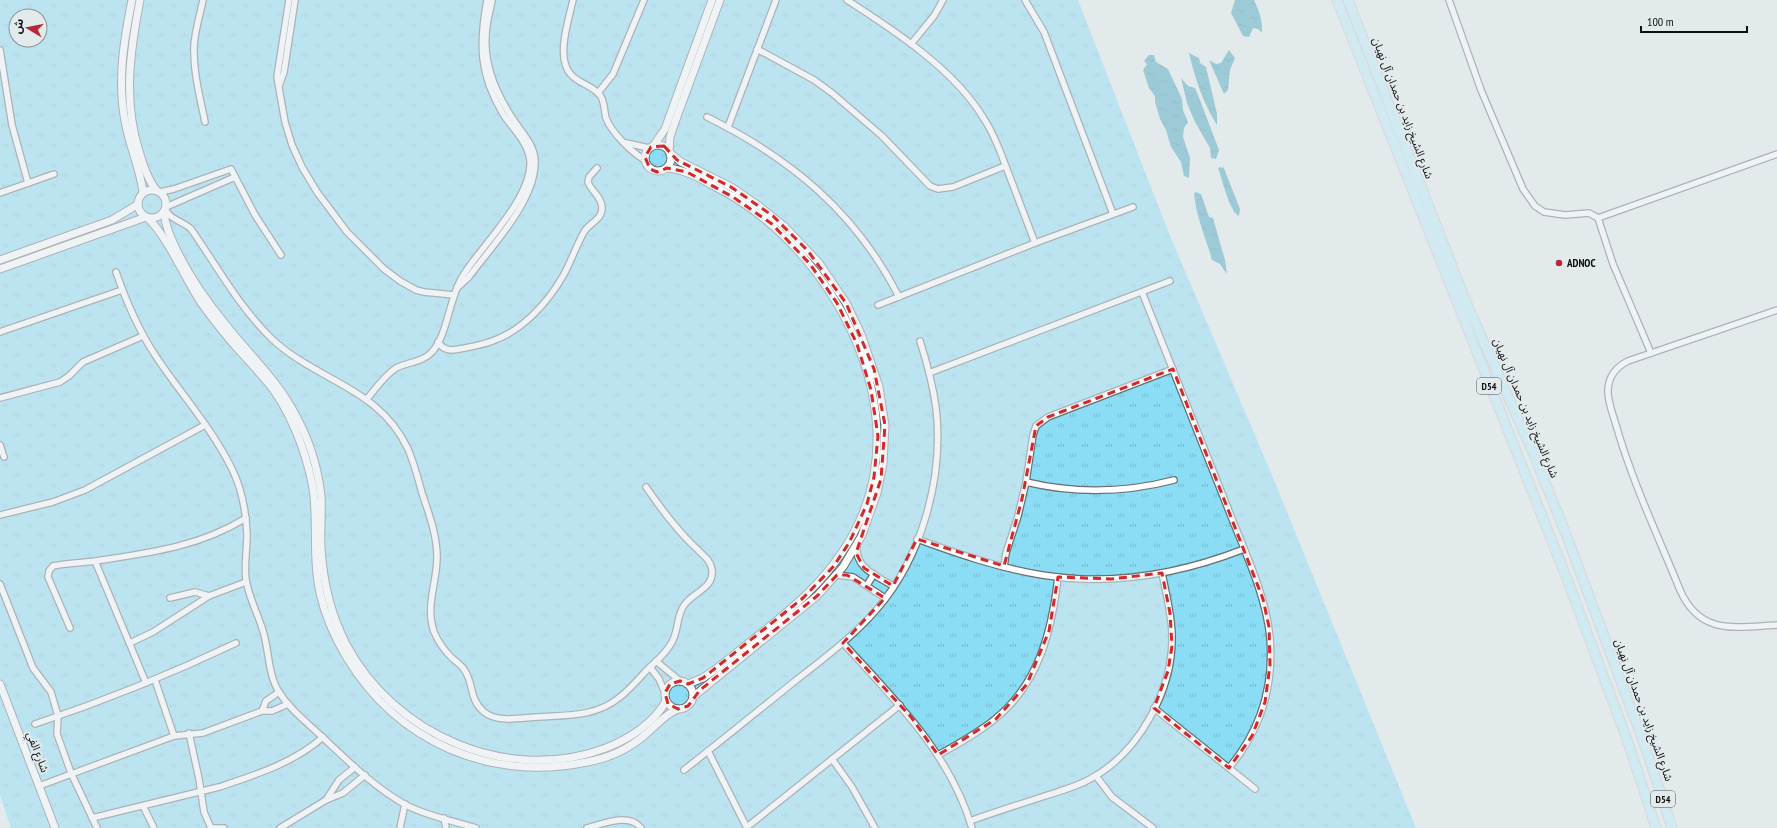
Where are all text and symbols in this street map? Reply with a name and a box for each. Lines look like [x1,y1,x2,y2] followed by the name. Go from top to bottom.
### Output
[8,8,48,48] north arrow
[1641,8,1747,34] scale bar
[1647,14,1674,29] text: 100 m
[10,18,26,35] text: ش
[1369,35,1437,181] street label: شارع الشيخ زايد بن حمدان آل نهيان
[1566,256,1595,270] place label: ADNOC
[1554,258,1564,268] marker: ADNOC
[1489,336,1562,481] street label: شارع الشيخ زايد بن حمدان آل نهيان
[1477,378,1501,394] road number: D54
[1611,637,1676,784] street label: شارع الشيخ زايد بن حمدان آل نهيان
[21,730,52,776] street label: شارع الفي
[1651,791,1675,807] road number: D54

